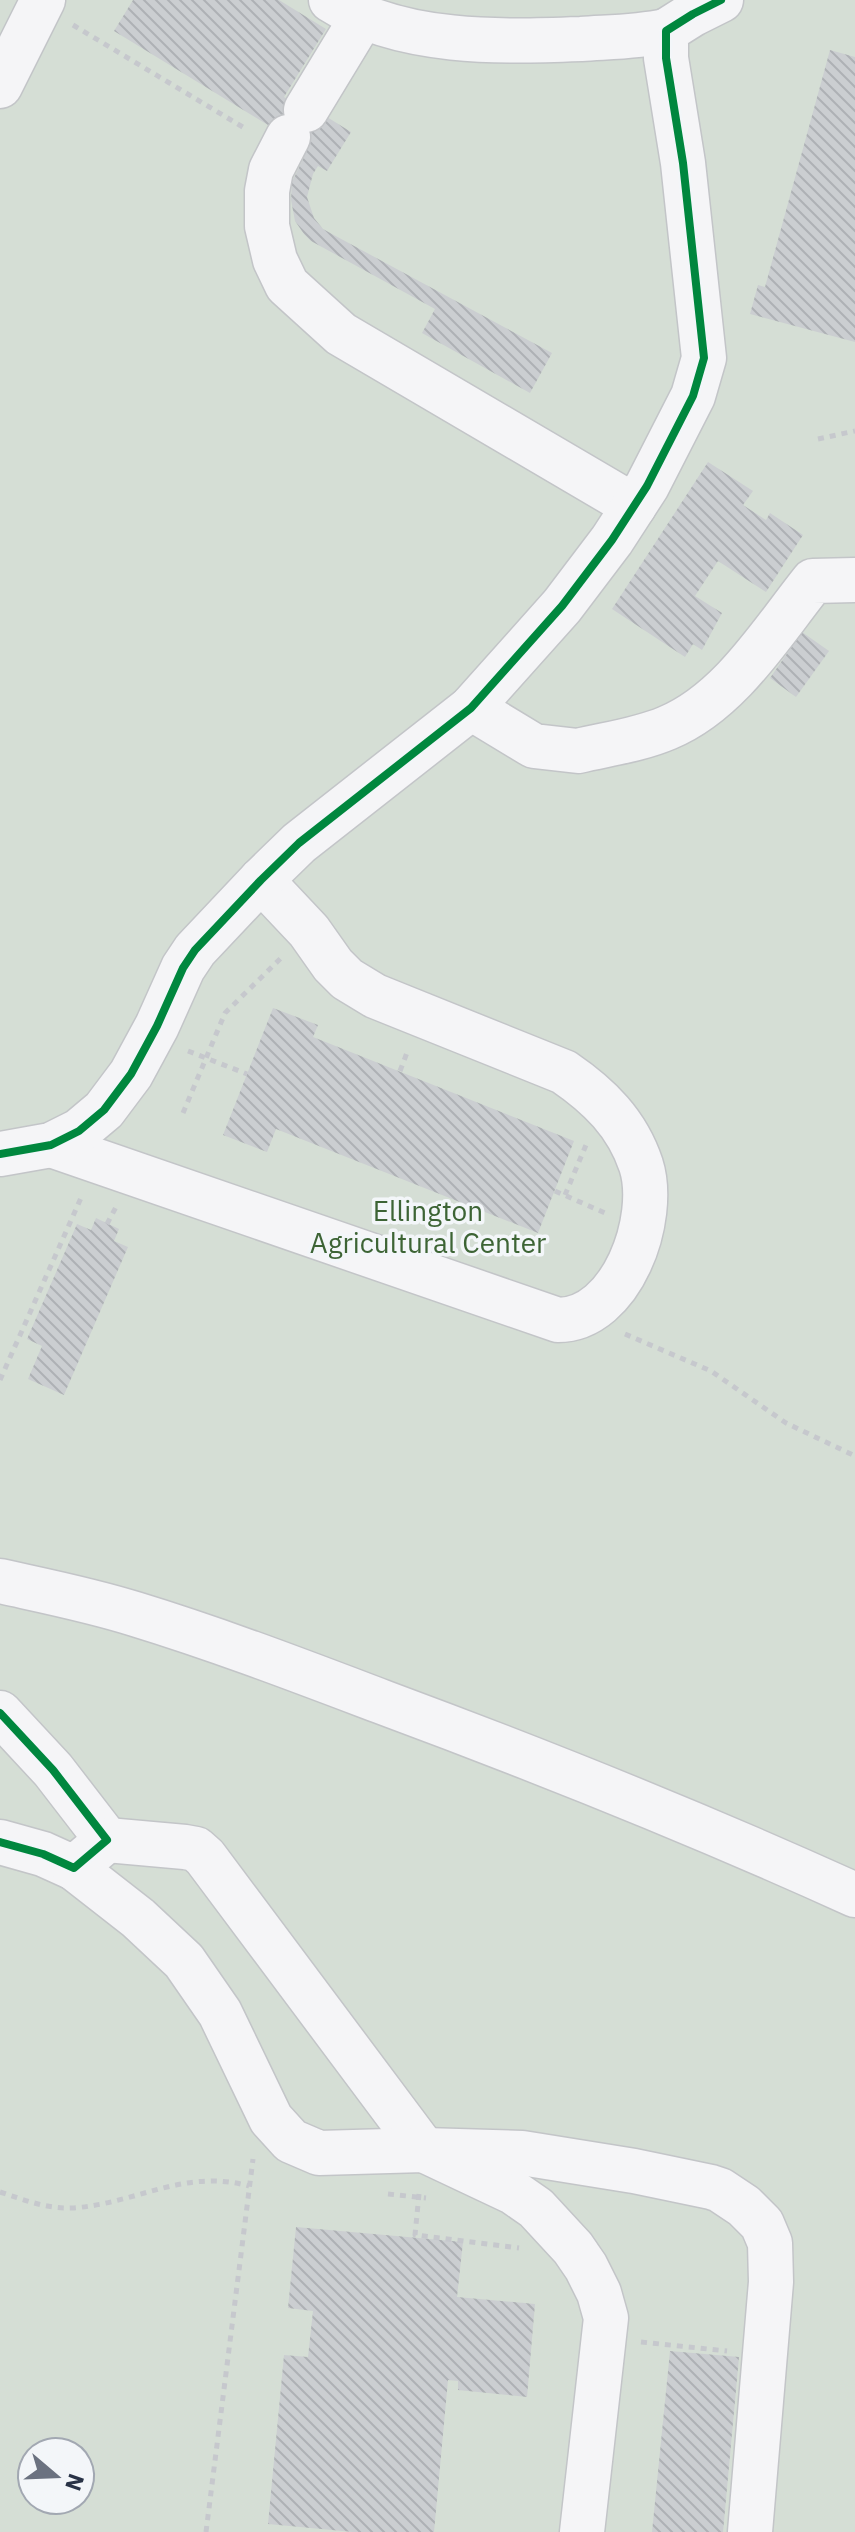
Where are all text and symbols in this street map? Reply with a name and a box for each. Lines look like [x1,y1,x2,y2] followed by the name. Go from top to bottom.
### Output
[310,1192,546,1261] park label: Ellington Agricultural Center
[16,2436,96,2516] north arrow
[59,2470,92,2495] text: N

